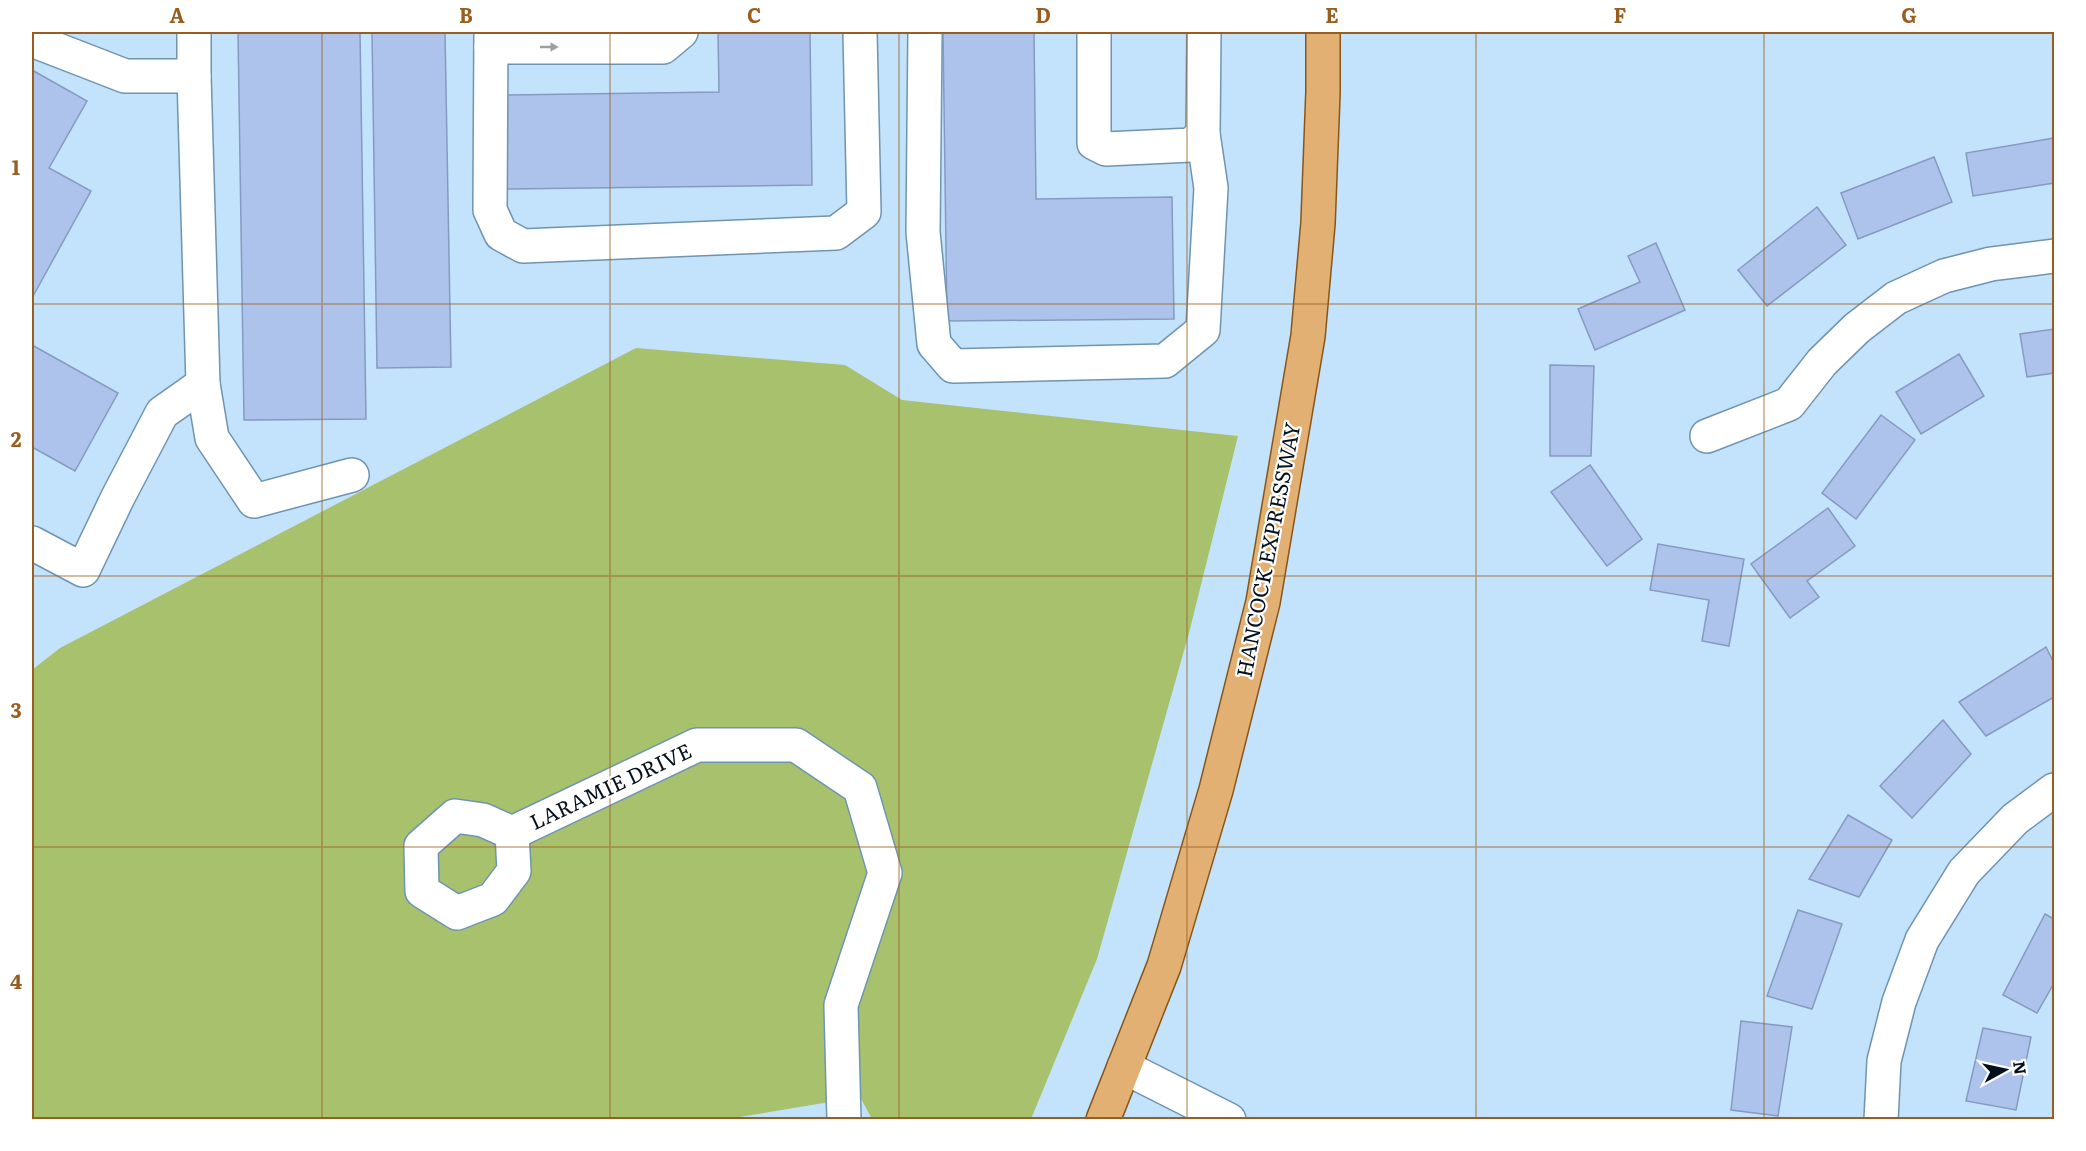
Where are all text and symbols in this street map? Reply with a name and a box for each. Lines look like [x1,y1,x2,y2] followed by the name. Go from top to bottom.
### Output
[169,0,185,29] text: A
[459,0,473,29] text: B
[747,0,761,29] text: C
[1035,0,1051,29] text: D
[1325,0,1339,29] text: E
[1614,0,1627,29] text: F
[1901,0,1917,29] text: G
[540,42,559,52] one-way arrow
[12,151,20,181] text: 1
[1227,419,1306,680] street label: HANCOCK EXPRESSWAY
[11,423,22,453] text: 2
[10,694,22,724] text: 3
[524,734,696,836] street label: LARAMIE DRIVE
[10,965,22,995] text: 4
[1975,1040,2035,1100] north arrow
[2008,1059,2034,1076] text: N

